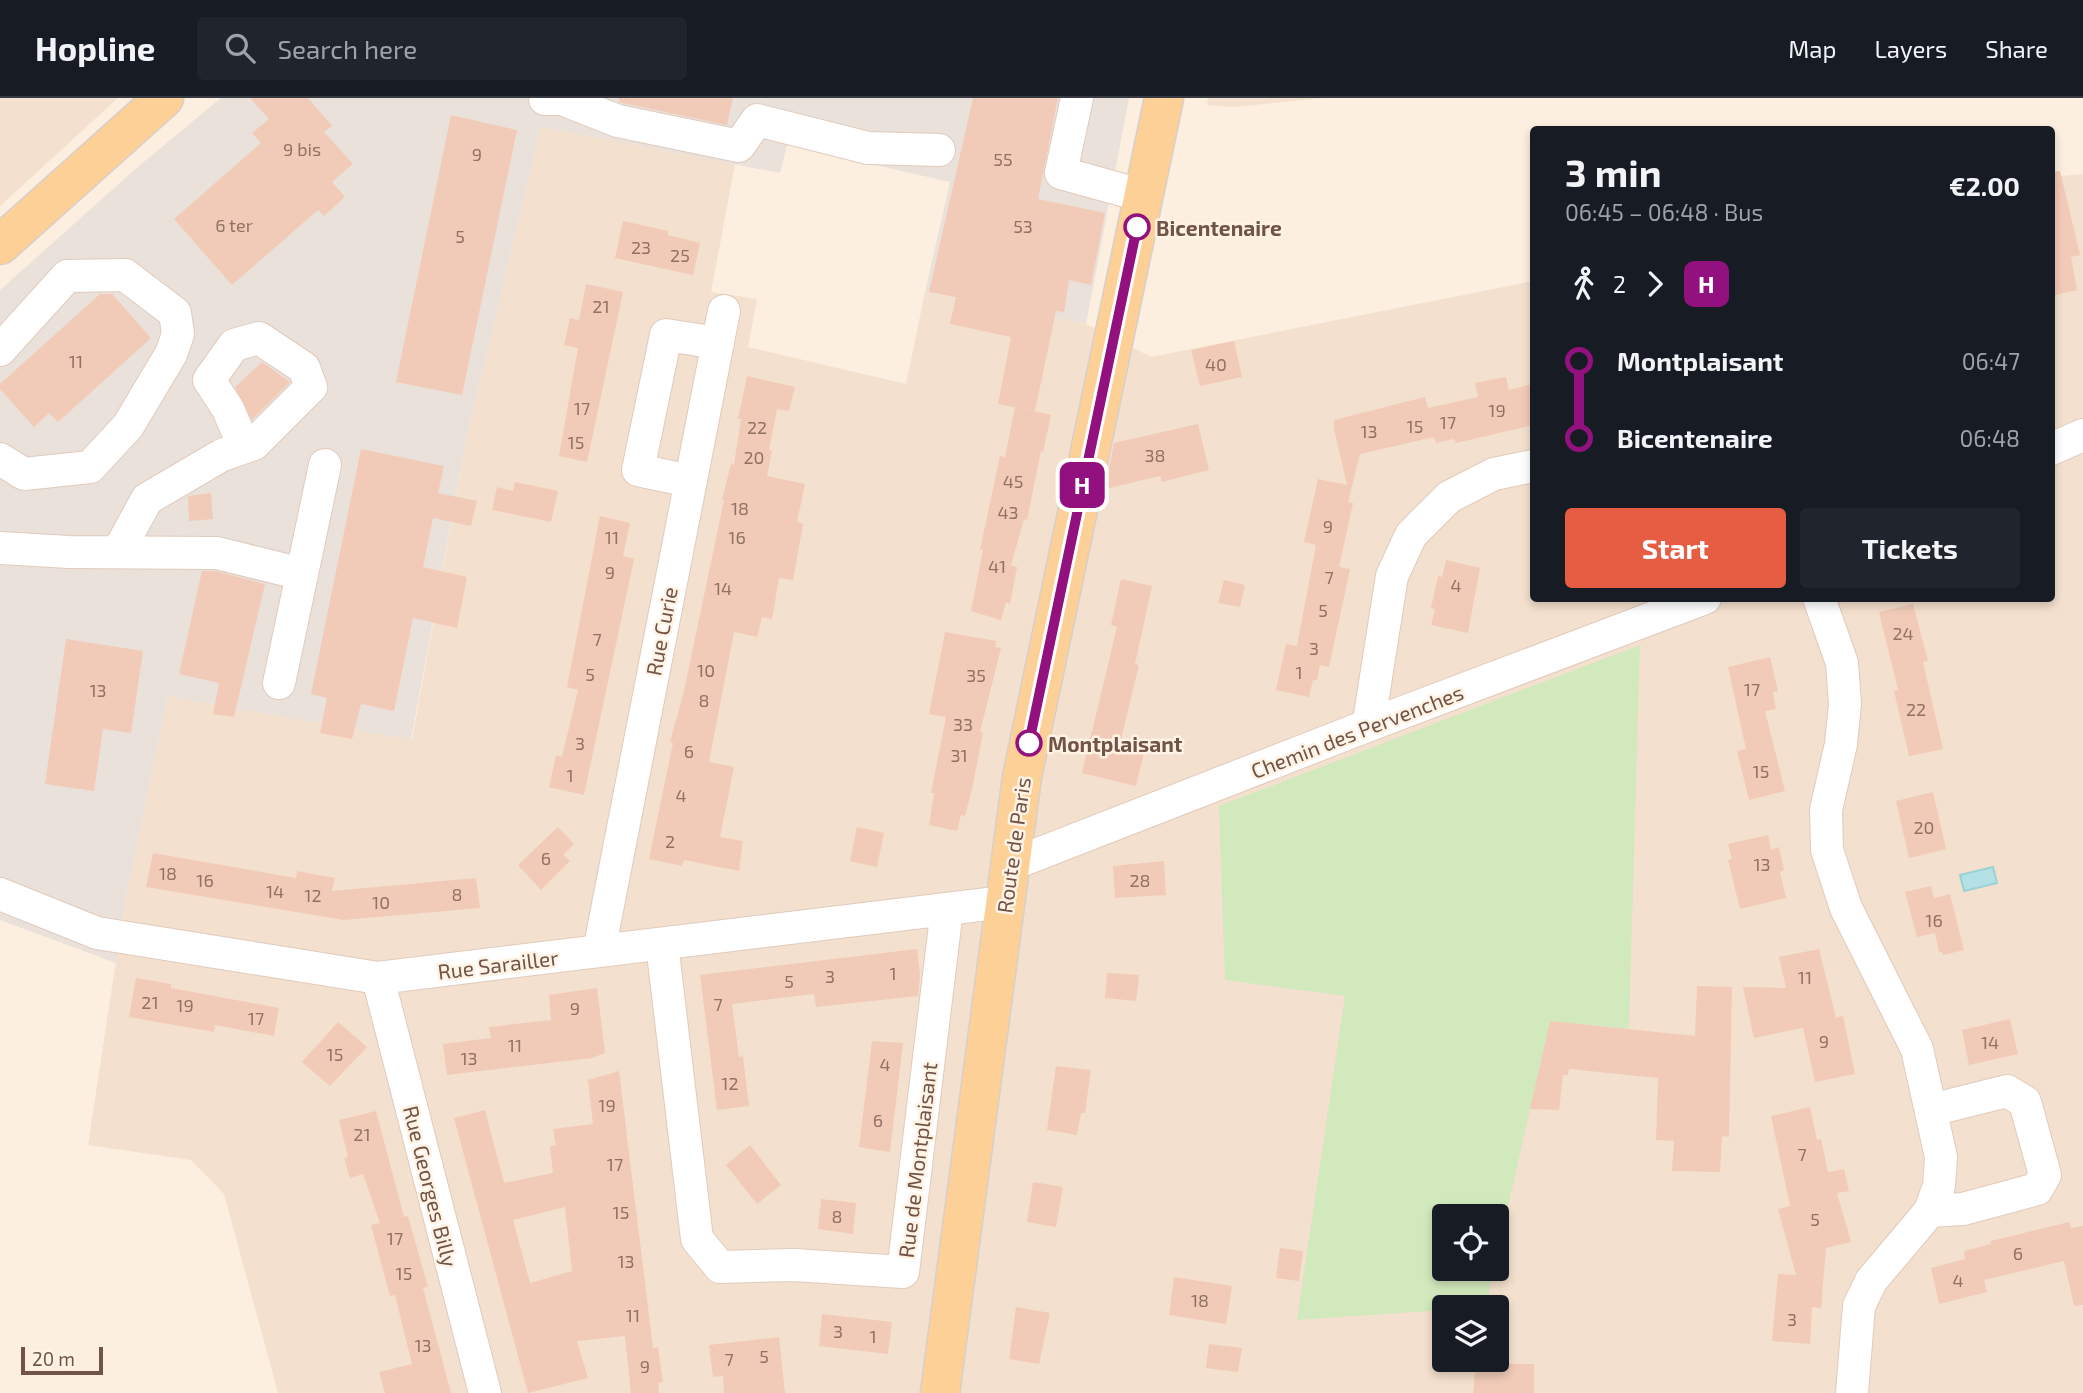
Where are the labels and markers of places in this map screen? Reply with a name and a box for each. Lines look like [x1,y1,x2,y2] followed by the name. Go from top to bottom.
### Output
[1124,214,1150,240] marker: Bicentenaire
[1156,215,1282,240] place label: Bicentenaire
[1016,730,1042,756] marker: Montplaisant
[1048,731,1183,756] place label: Montplaisant

